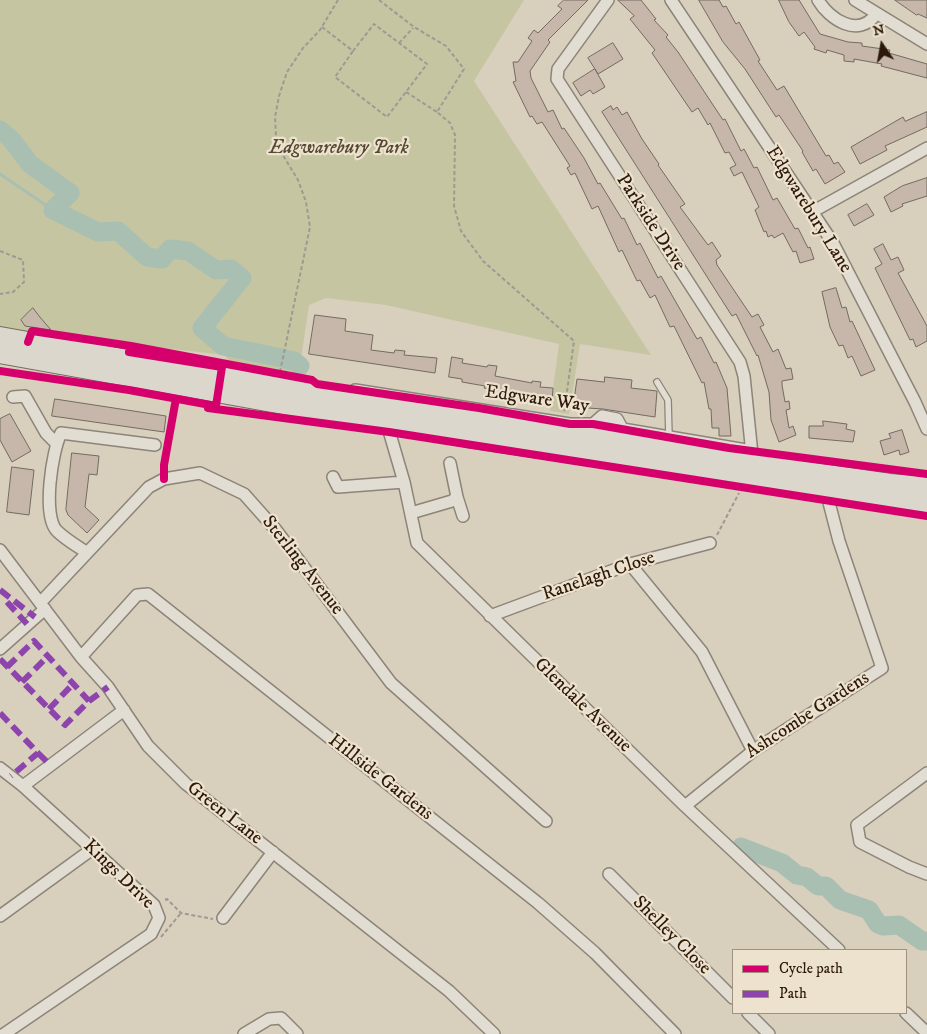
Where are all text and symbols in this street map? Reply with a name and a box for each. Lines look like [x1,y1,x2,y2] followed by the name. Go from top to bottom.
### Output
[857,20,907,70] north arrow
[871,20,886,40] text: N
[269,138,409,160] park label: Edgwarebury Park
[760,142,856,278] street label: Edgwarebury Lane
[610,170,690,276] street label: Parkside Drive
[483,381,591,419] street label: Edgware Way
[256,512,348,620] street label: Sterling Avenue
[540,547,658,607] street label: Ranelagh Close
[529,654,635,758] street label: Glendale Avenue
[742,668,874,764] street label: Ashcombe Gardens
[323,730,437,826] street label: Hillside Gardens
[182,777,266,851] street label: Green Lane
[78,835,158,915] street label: Kings Drive
[627,892,715,980] street label: Shelley Close
[732,949,907,1014] legend
[779,959,843,978] text: Cycle path
[779,984,807,1003] text: Path

